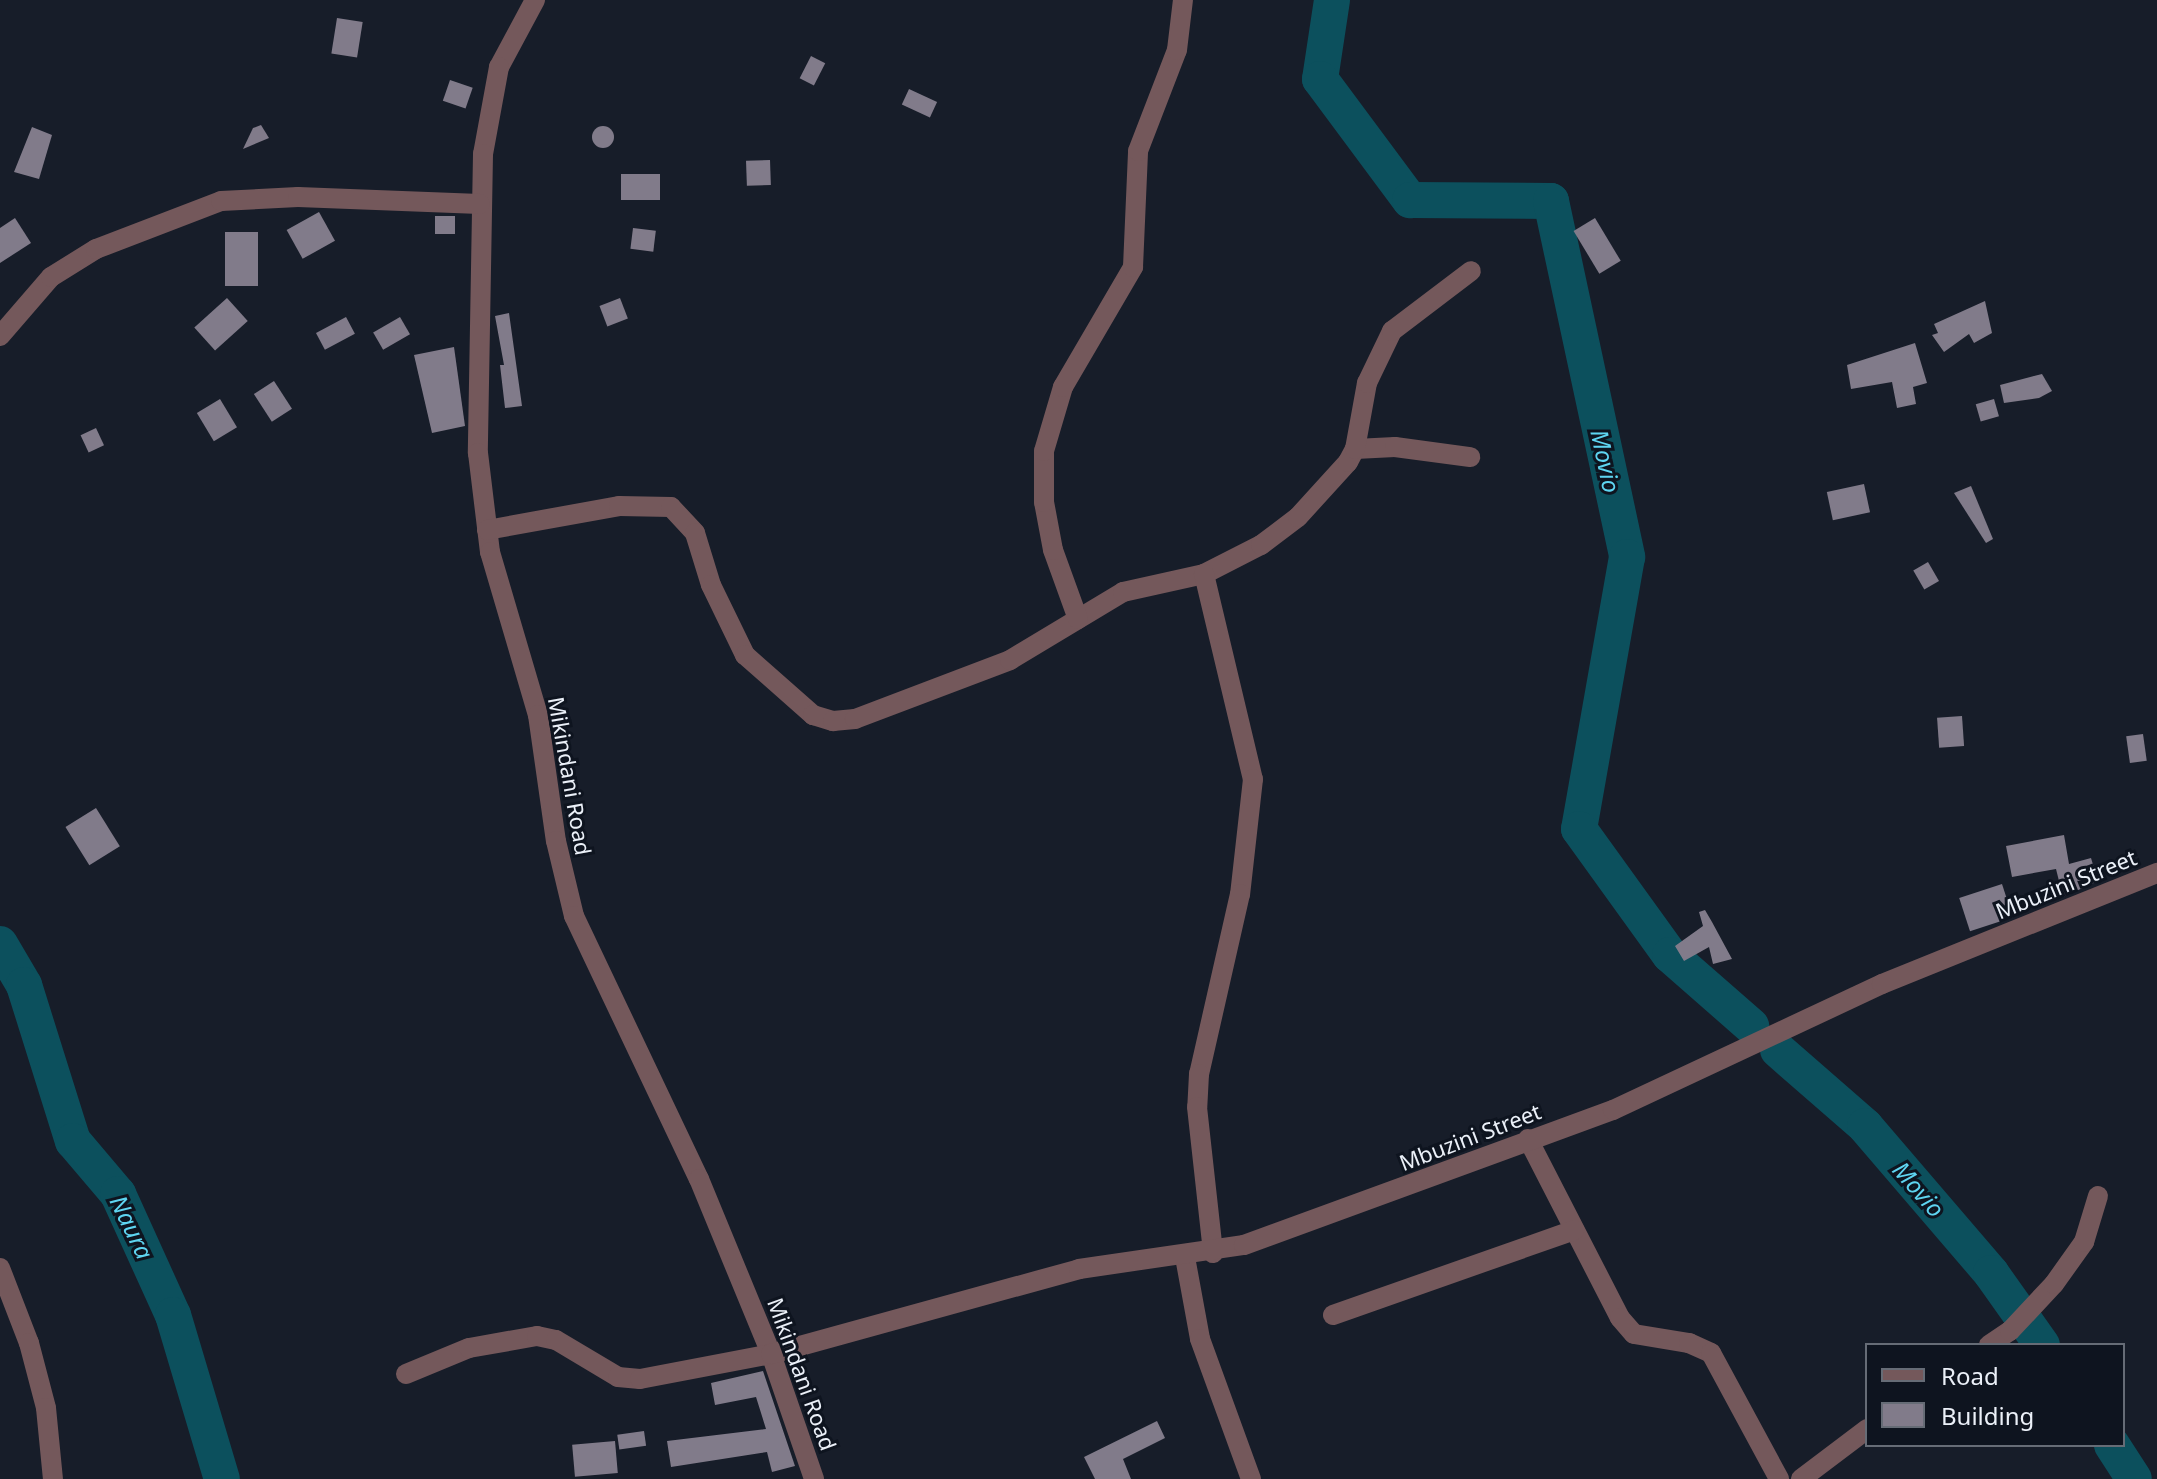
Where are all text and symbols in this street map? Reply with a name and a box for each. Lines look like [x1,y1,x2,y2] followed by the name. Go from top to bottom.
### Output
[1585,427,1627,495] water label: Movio
[543,695,597,857] street label: Mikindani Road
[1992,844,2140,924] street label: Mbuzini Street
[1395,1098,1545,1176] street label: Mbuzini Street
[1887,1155,1951,1223] water label: Movio
[104,1190,160,1264] water label: Naura
[762,1294,842,1454] street label: Mikindani Road
[1865,1343,2125,1447] legend
[1941,1359,1999,1392] text: Road
[1941,1399,2034,1432] text: Building

